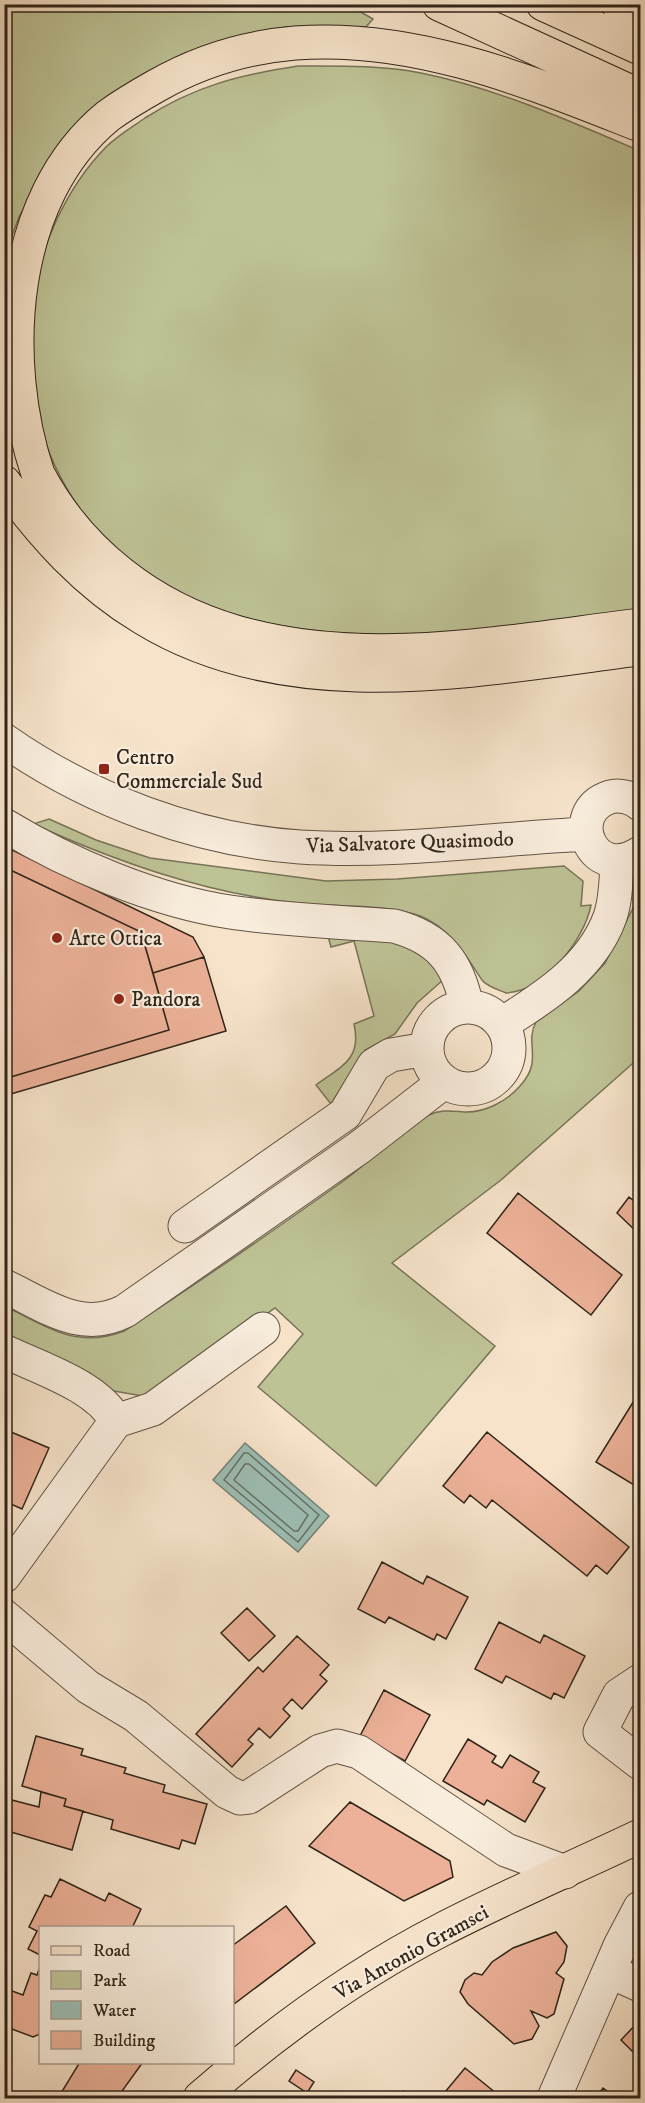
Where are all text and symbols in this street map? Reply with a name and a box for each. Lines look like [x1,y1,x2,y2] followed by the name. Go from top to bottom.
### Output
[116,745,263,795] place label: Centro Commerciale Sud
[97,762,111,776] marker: Centro Commerciale Sud
[305,826,514,860] street label: Via Salvatore Quasimodo
[69,926,162,952] place label: Arte Ottica
[50,931,64,945] marker: Arte Ottica
[131,987,200,1013] place label: Pandora
[112,992,126,1006] marker: Pandora
[329,1900,493,2007] street label: Via Antonio Gramsci
[39,1926,234,2064] legend
[93,1940,130,1962] text: Road
[93,1970,127,1992] text: Park
[92,2000,136,2022] text: Water
[93,2030,155,2052] text: Building

